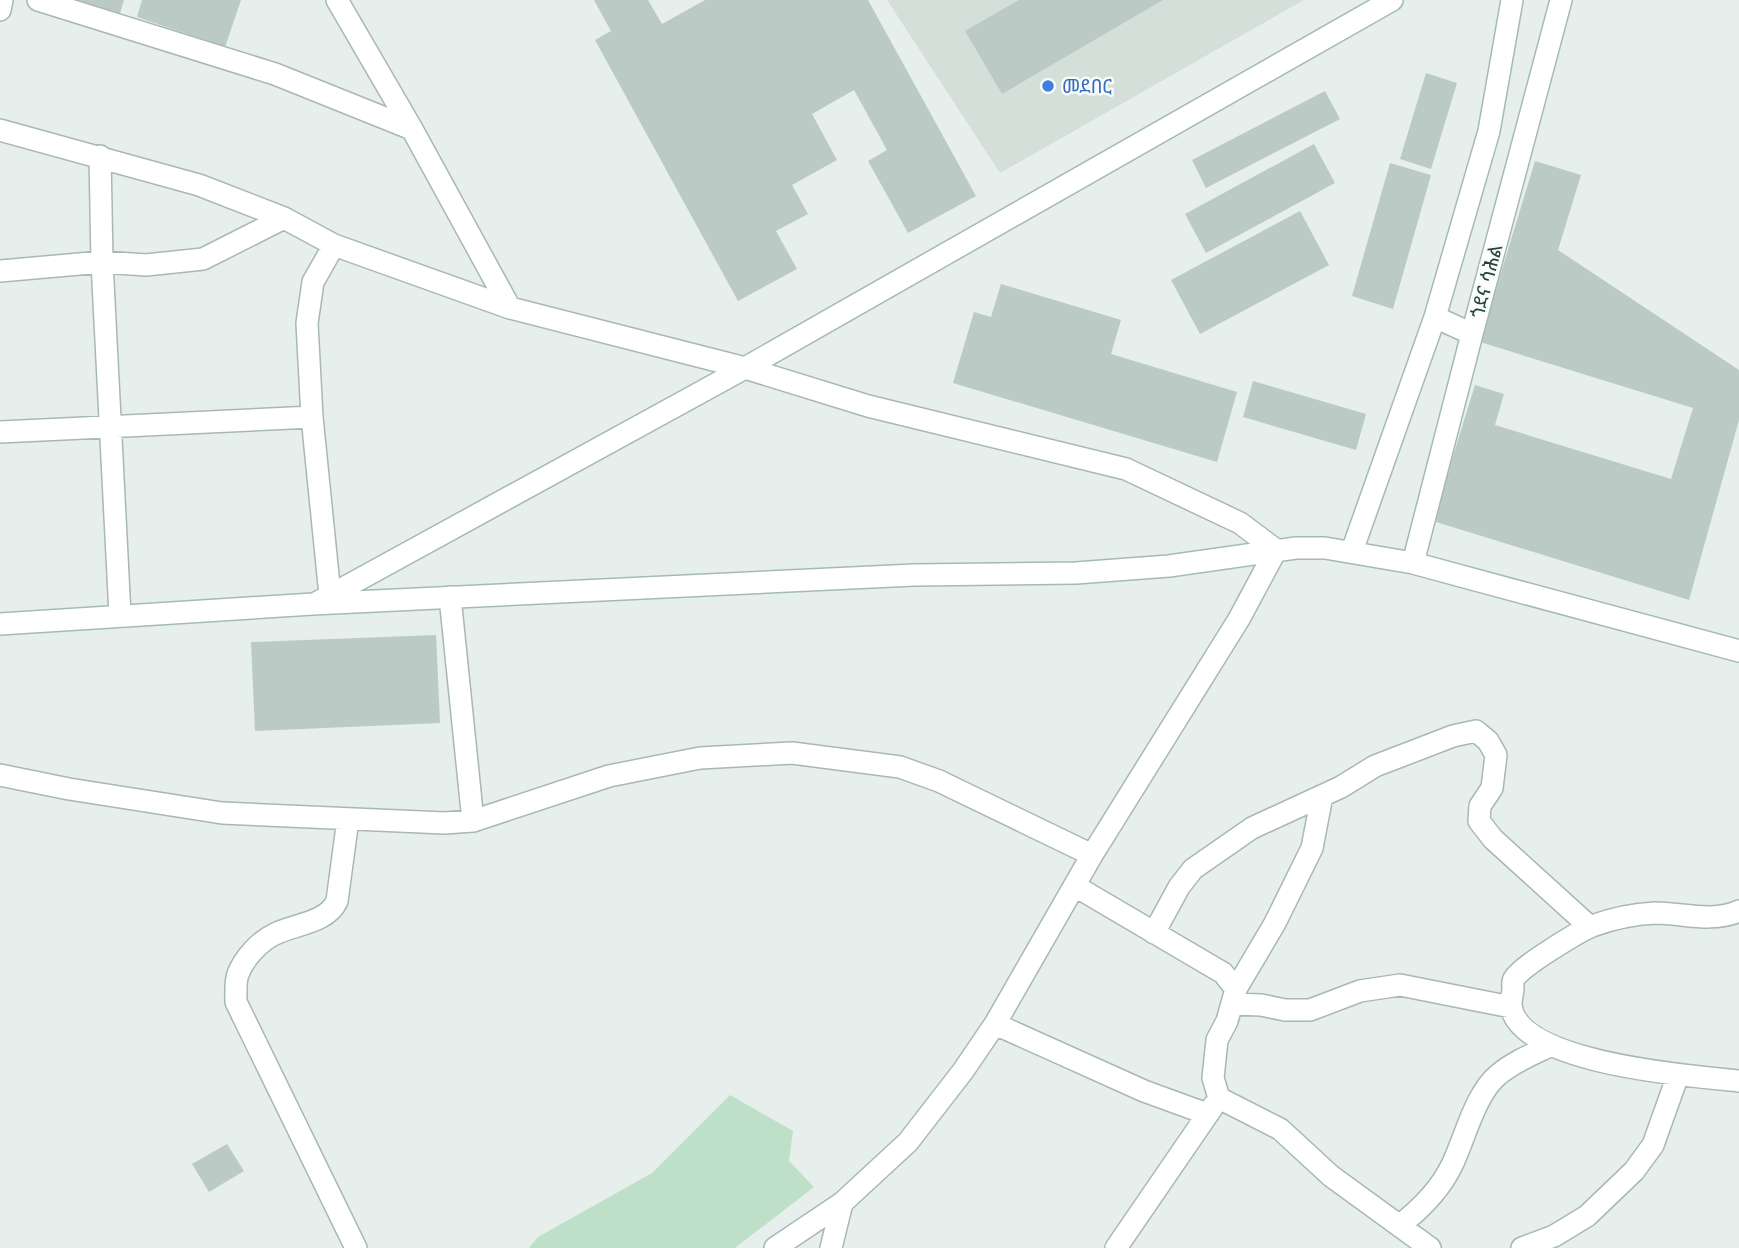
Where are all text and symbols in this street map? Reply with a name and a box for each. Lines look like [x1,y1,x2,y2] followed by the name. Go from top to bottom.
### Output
[1062,74,1112,100] place label: መደበር
[1040,78,1056,94] marker: መደበር
[1465,241,1509,321] street label: ጎደና ሳሕል

